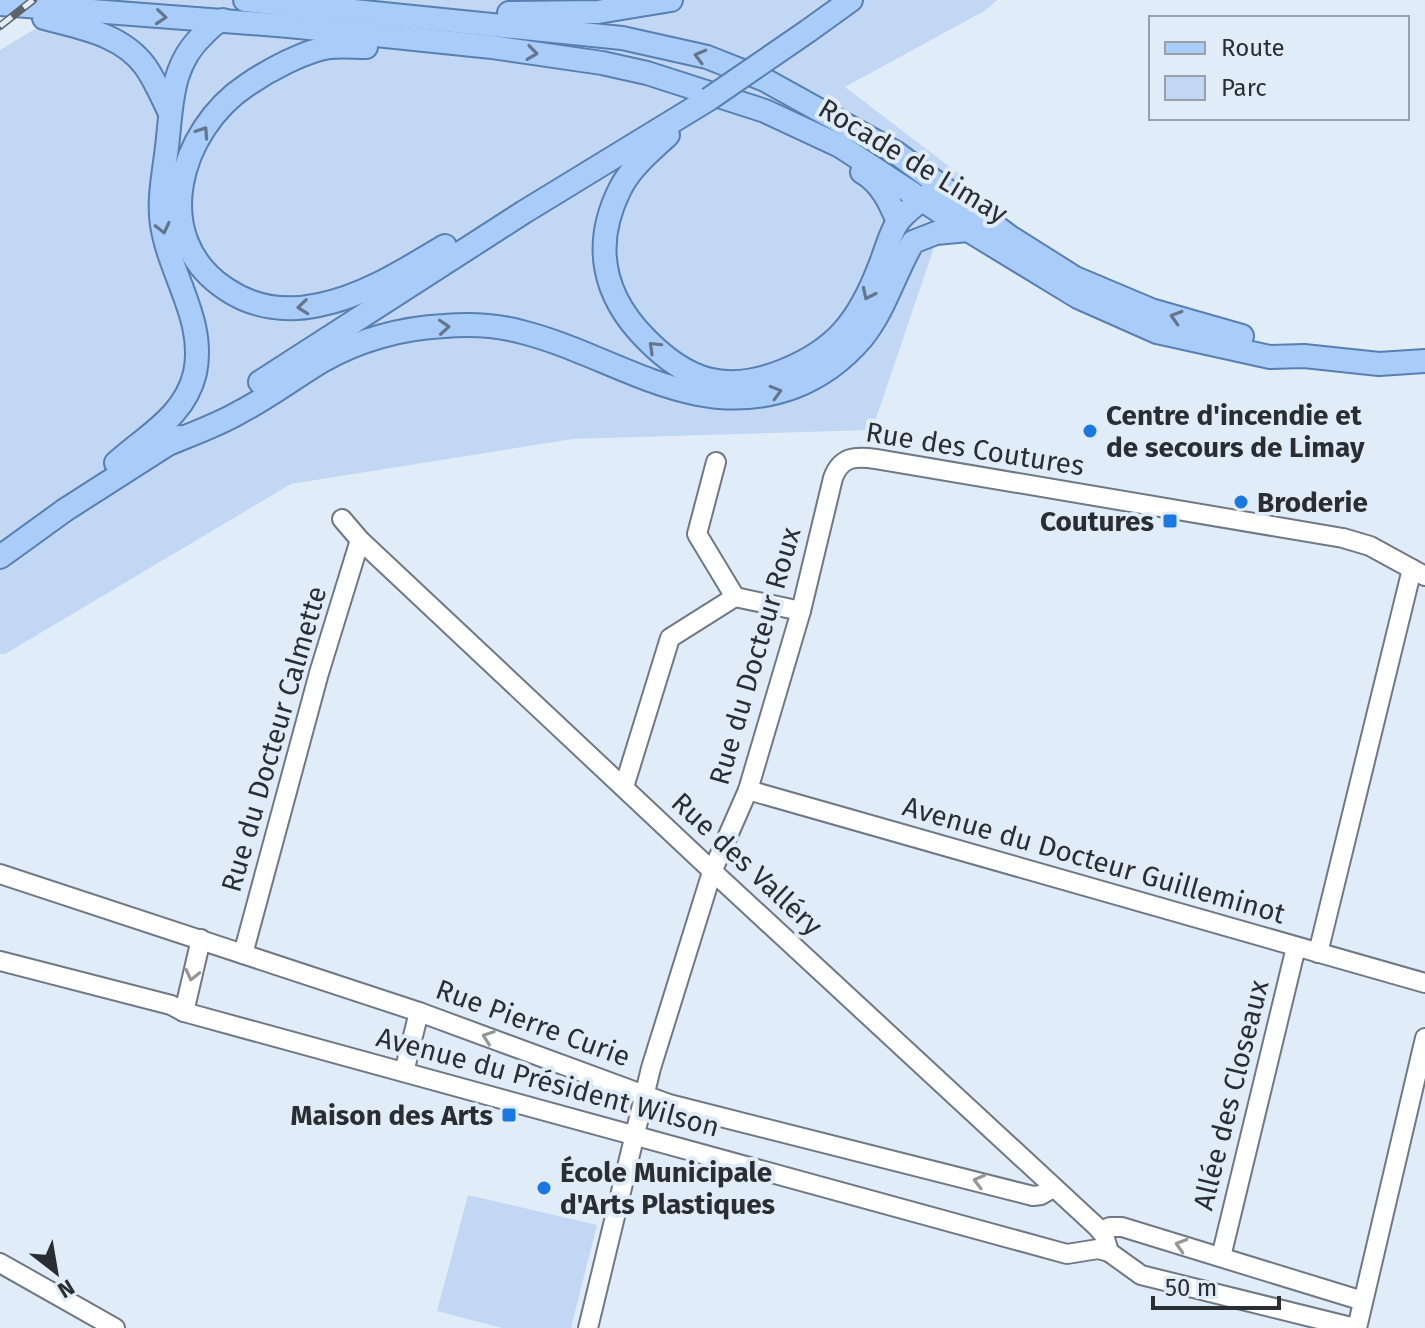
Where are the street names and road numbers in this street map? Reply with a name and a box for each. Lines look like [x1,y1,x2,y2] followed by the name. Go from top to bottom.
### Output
[813,92,1014,230] street label: Rocade de Limay
[863,415,1087,483] street label: Rue des Coutures
[702,523,808,789] street label: Rue du Docteur Roux
[215,582,333,896] street label: Rue du Docteur Calmette
[665,786,829,942] street label: Rue des Valléry
[899,790,1290,931] street label: Avenue du Docteur Guilleminot
[431,973,635,1073] street label: Rue Pierre Curie
[1186,976,1276,1213] street label: Allée des Closeaux
[373,1020,723,1144] street label: Avenue du Président Wilson

